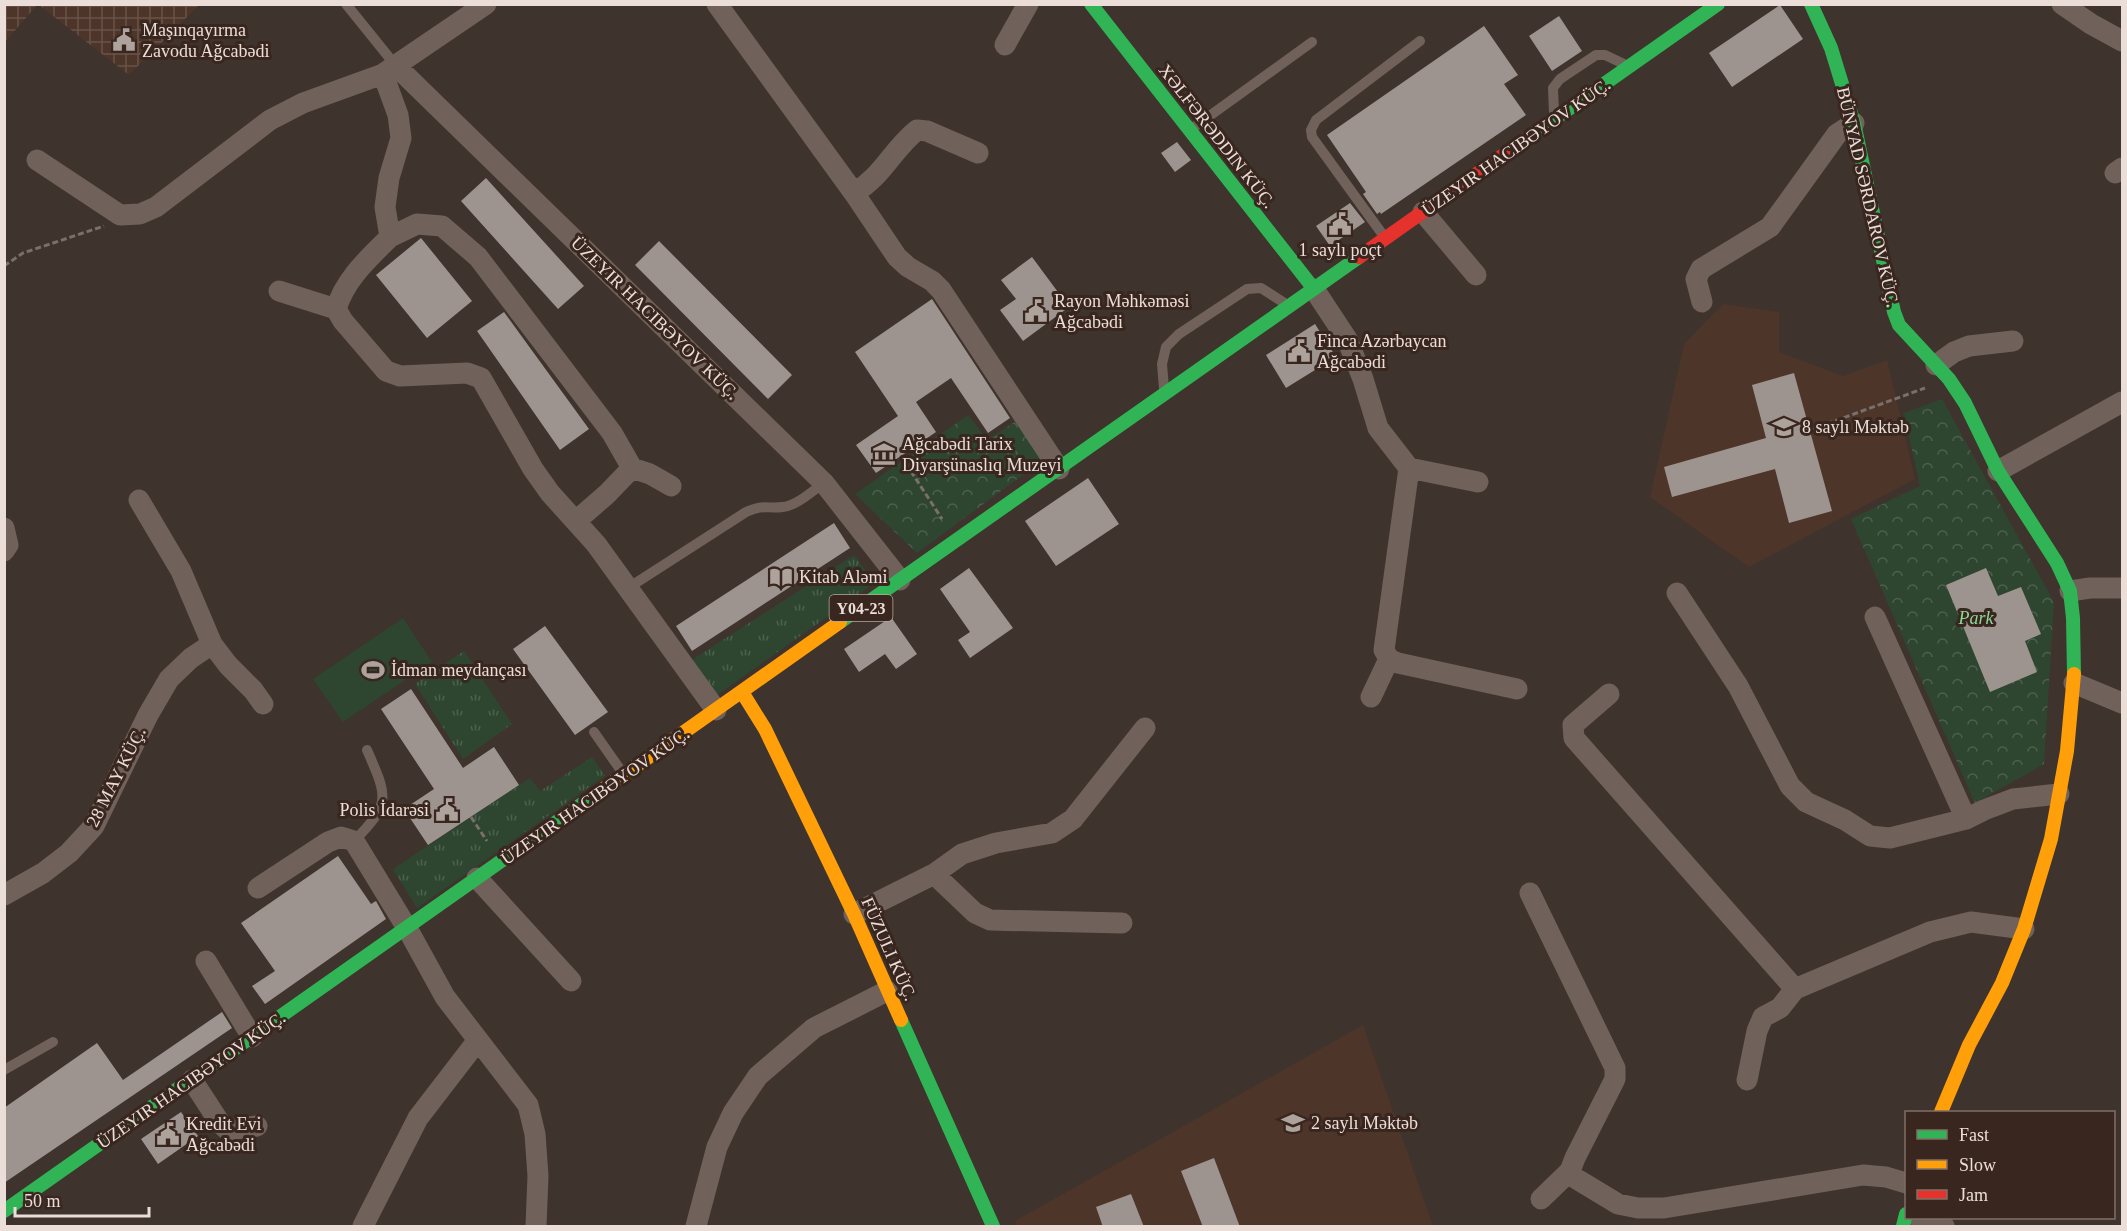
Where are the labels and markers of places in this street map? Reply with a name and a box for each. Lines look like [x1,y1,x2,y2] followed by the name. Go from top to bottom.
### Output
[142,20,269,61] place label: Maşınqayırma Zavodu Ağcabədi
[111,27,137,53] public building icon: Maşınqayırma Zavodu Ağcabədi
[1327,211,1353,237] public building icon: 1 saylı poçt
[1299,240,1382,260] place label: 1 saylı poçt
[1054,291,1189,332] place label: Rayon Məhkəməsi Ağcabədi
[1023,298,1049,324] public building icon: Rayon Məhkəməsi Ağcabədi
[1317,331,1446,372] place label: Finca Azərbaycan Ağcabədi
[1286,338,1312,364] public building icon: Finca Azərbaycan Ağcabədi
[1771,414,1797,440] school or university icon: 8 saylı Məktəb
[1802,417,1909,437] place label: 8 saylı Məktəb
[902,434,1061,475] place label: Ağcabədi Tarix Diyarşünaslıq Muzeyi
[871,441,897,467] museum icon: Ağcabədi Tarix Diyarşünaslıq Muzeyi
[768,564,794,590] library icon: Kitab Aləmi
[799,567,888,587] place label: Kitab Aləmi
[360,657,386,683] sports icon: İdman meydançası
[391,660,526,680] place label: İdman meydançası
[434,797,460,823] public building icon: Polis İdarəsi
[340,800,429,820] place label: Polis İdarəsi
[1280,1110,1306,1136] school or university icon: 2 saylı Məktəb
[1311,1113,1418,1133] place label: 2 saylı Məktəb
[186,1114,261,1155] place label: Kredit Evi Ağcabədi
[155,1121,181,1147] public building icon: Kredit Evi Ağcabədi

